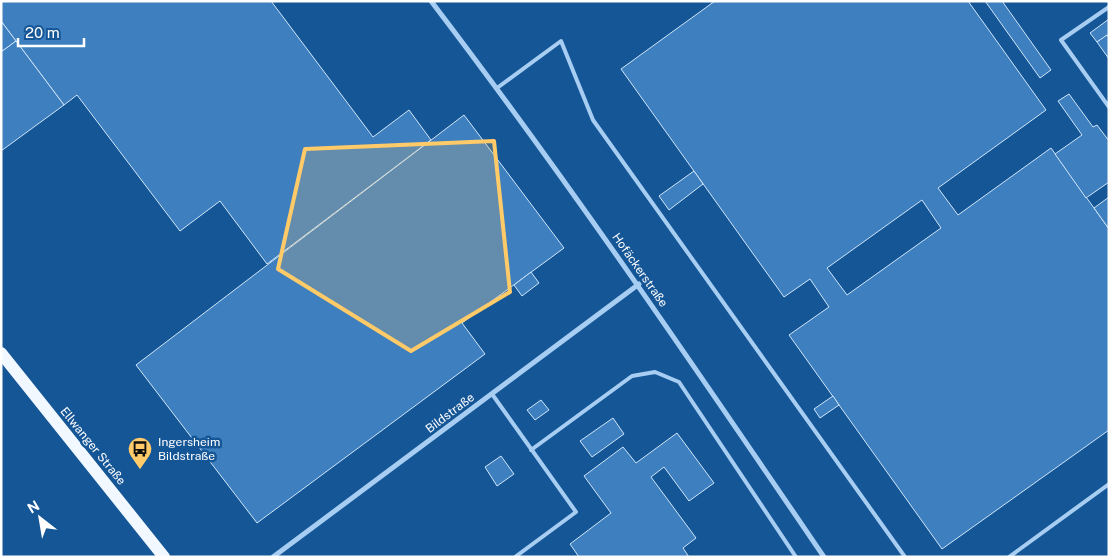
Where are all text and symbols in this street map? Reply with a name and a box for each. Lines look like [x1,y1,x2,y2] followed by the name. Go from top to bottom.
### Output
[18,15,84,47] scale bar
[25,24,60,41] text: 20 m
[609,230,671,310] street label: Hofäckerstraße
[423,390,477,436] street label: Bildstraße
[57,404,129,488] street label: Ellwanger Straße
[158,435,220,463] place label: Ingersheim Bildstraße
[127,436,153,470] bus stop icon: Ingersheim Bildstraße
[15,493,65,543] north arrow
[24,497,42,517] text: N

